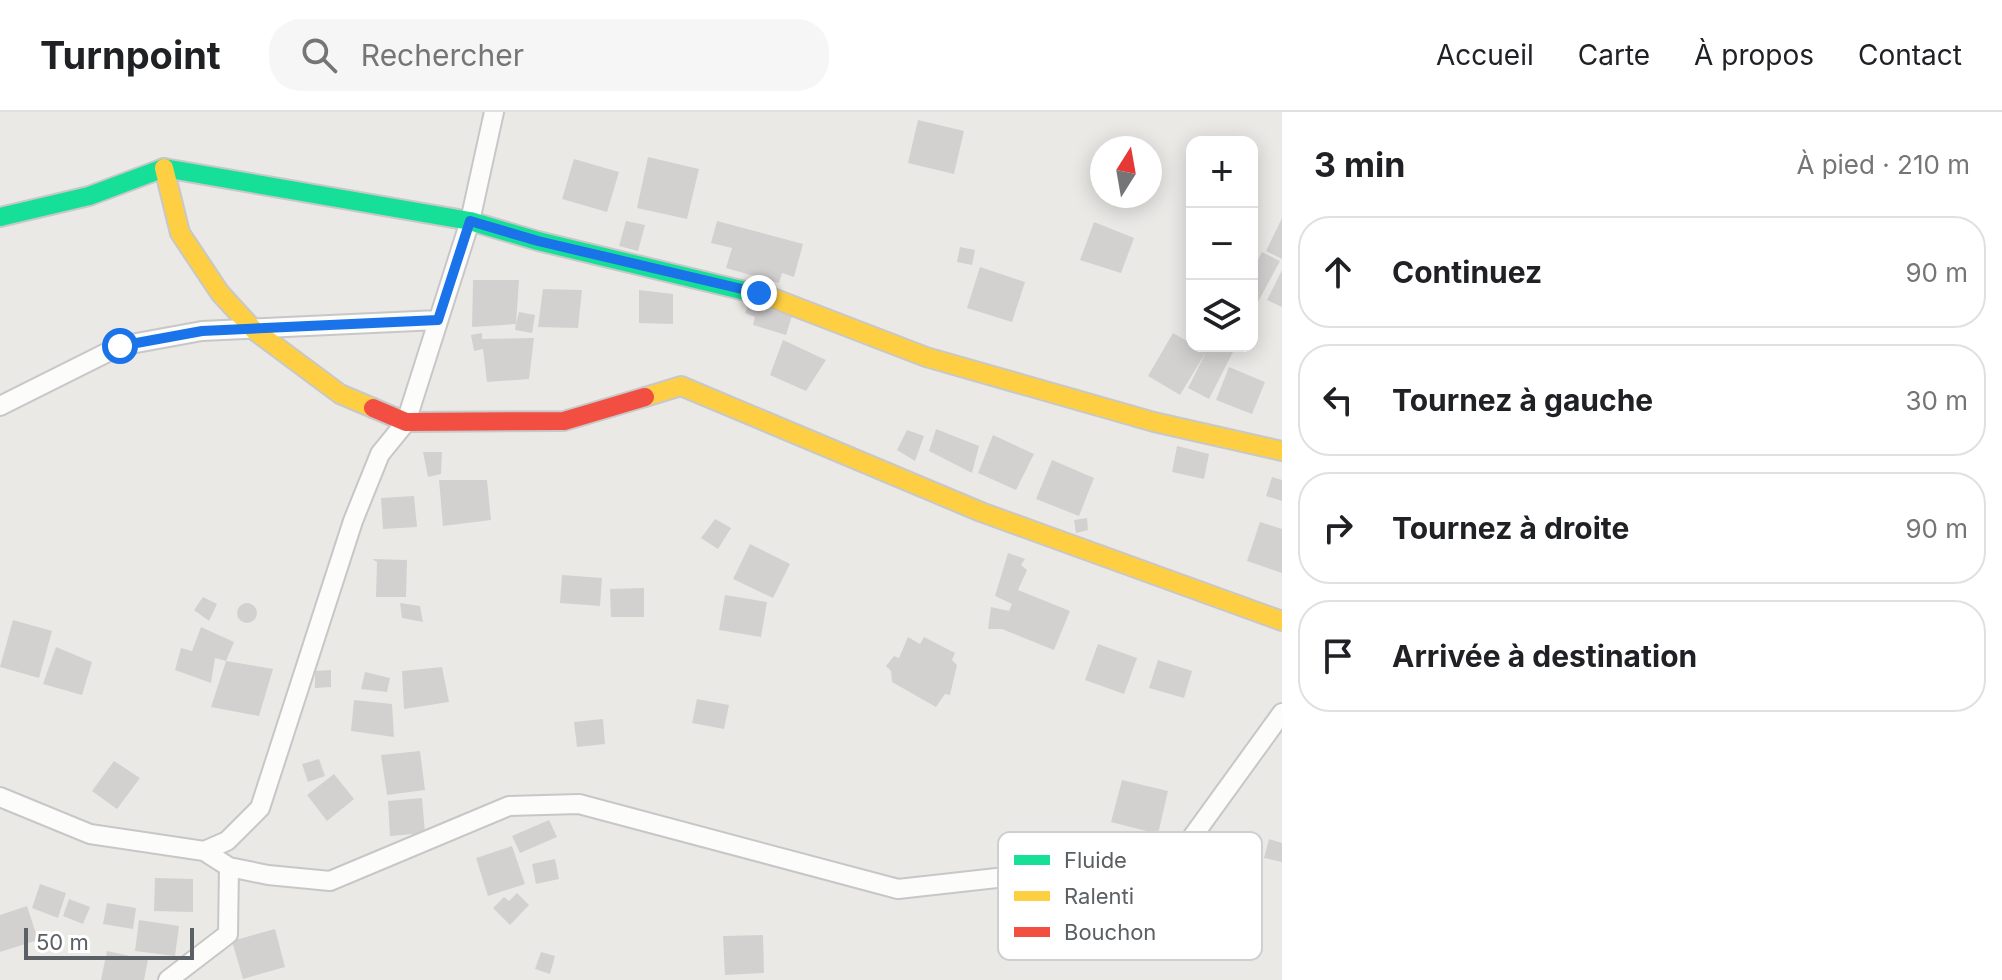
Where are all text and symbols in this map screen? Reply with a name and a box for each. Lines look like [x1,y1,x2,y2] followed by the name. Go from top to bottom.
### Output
[269,19,829,91] search box
[40,32,221,78] text: Turnpoint
[297,33,341,77] icon: search
[361,37,524,73] text: Rechercher
[1436,38,1534,72] text: Accueil
[1578,38,1650,72] text: Carte
[1694,38,1814,72] text: À propos
[1858,38,1962,72] text: Contact
[1090,136,1162,208] north arrow
[1186,136,1258,352] map controls
[1186,136,1258,208] button: +
[1314,144,1405,185] text: 3 min
[1796,149,1970,180] text: À pied · 210 m
[1186,208,1258,280] button: −
[1316,250,1360,294] icon: ahead
[1392,254,1542,290] text: Continuez
[1905,257,1968,288] text: 90 m
[741,275,777,311] route end
[1186,280,1258,352] button: layers
[102,328,138,364] route start
[1316,378,1360,422] icon: left
[1392,382,1653,418] text: Tournez à gauche
[1905,385,1968,416] text: 30 m
[1316,506,1360,550] icon: right
[1392,510,1629,546] text: Tournez à droite
[1905,513,1968,544] text: 90 m
[1316,634,1360,678] icon: arrive
[1392,638,1697,674] text: Arrivée à destination
[998,832,1262,960] legend
[1064,847,1127,873] text: Fluide
[1064,883,1134,909] text: Ralenti
[1064,919,1156,945] text: Bouchon
[24,924,194,960] scale bar
[36,929,89,955] text: 50 m

